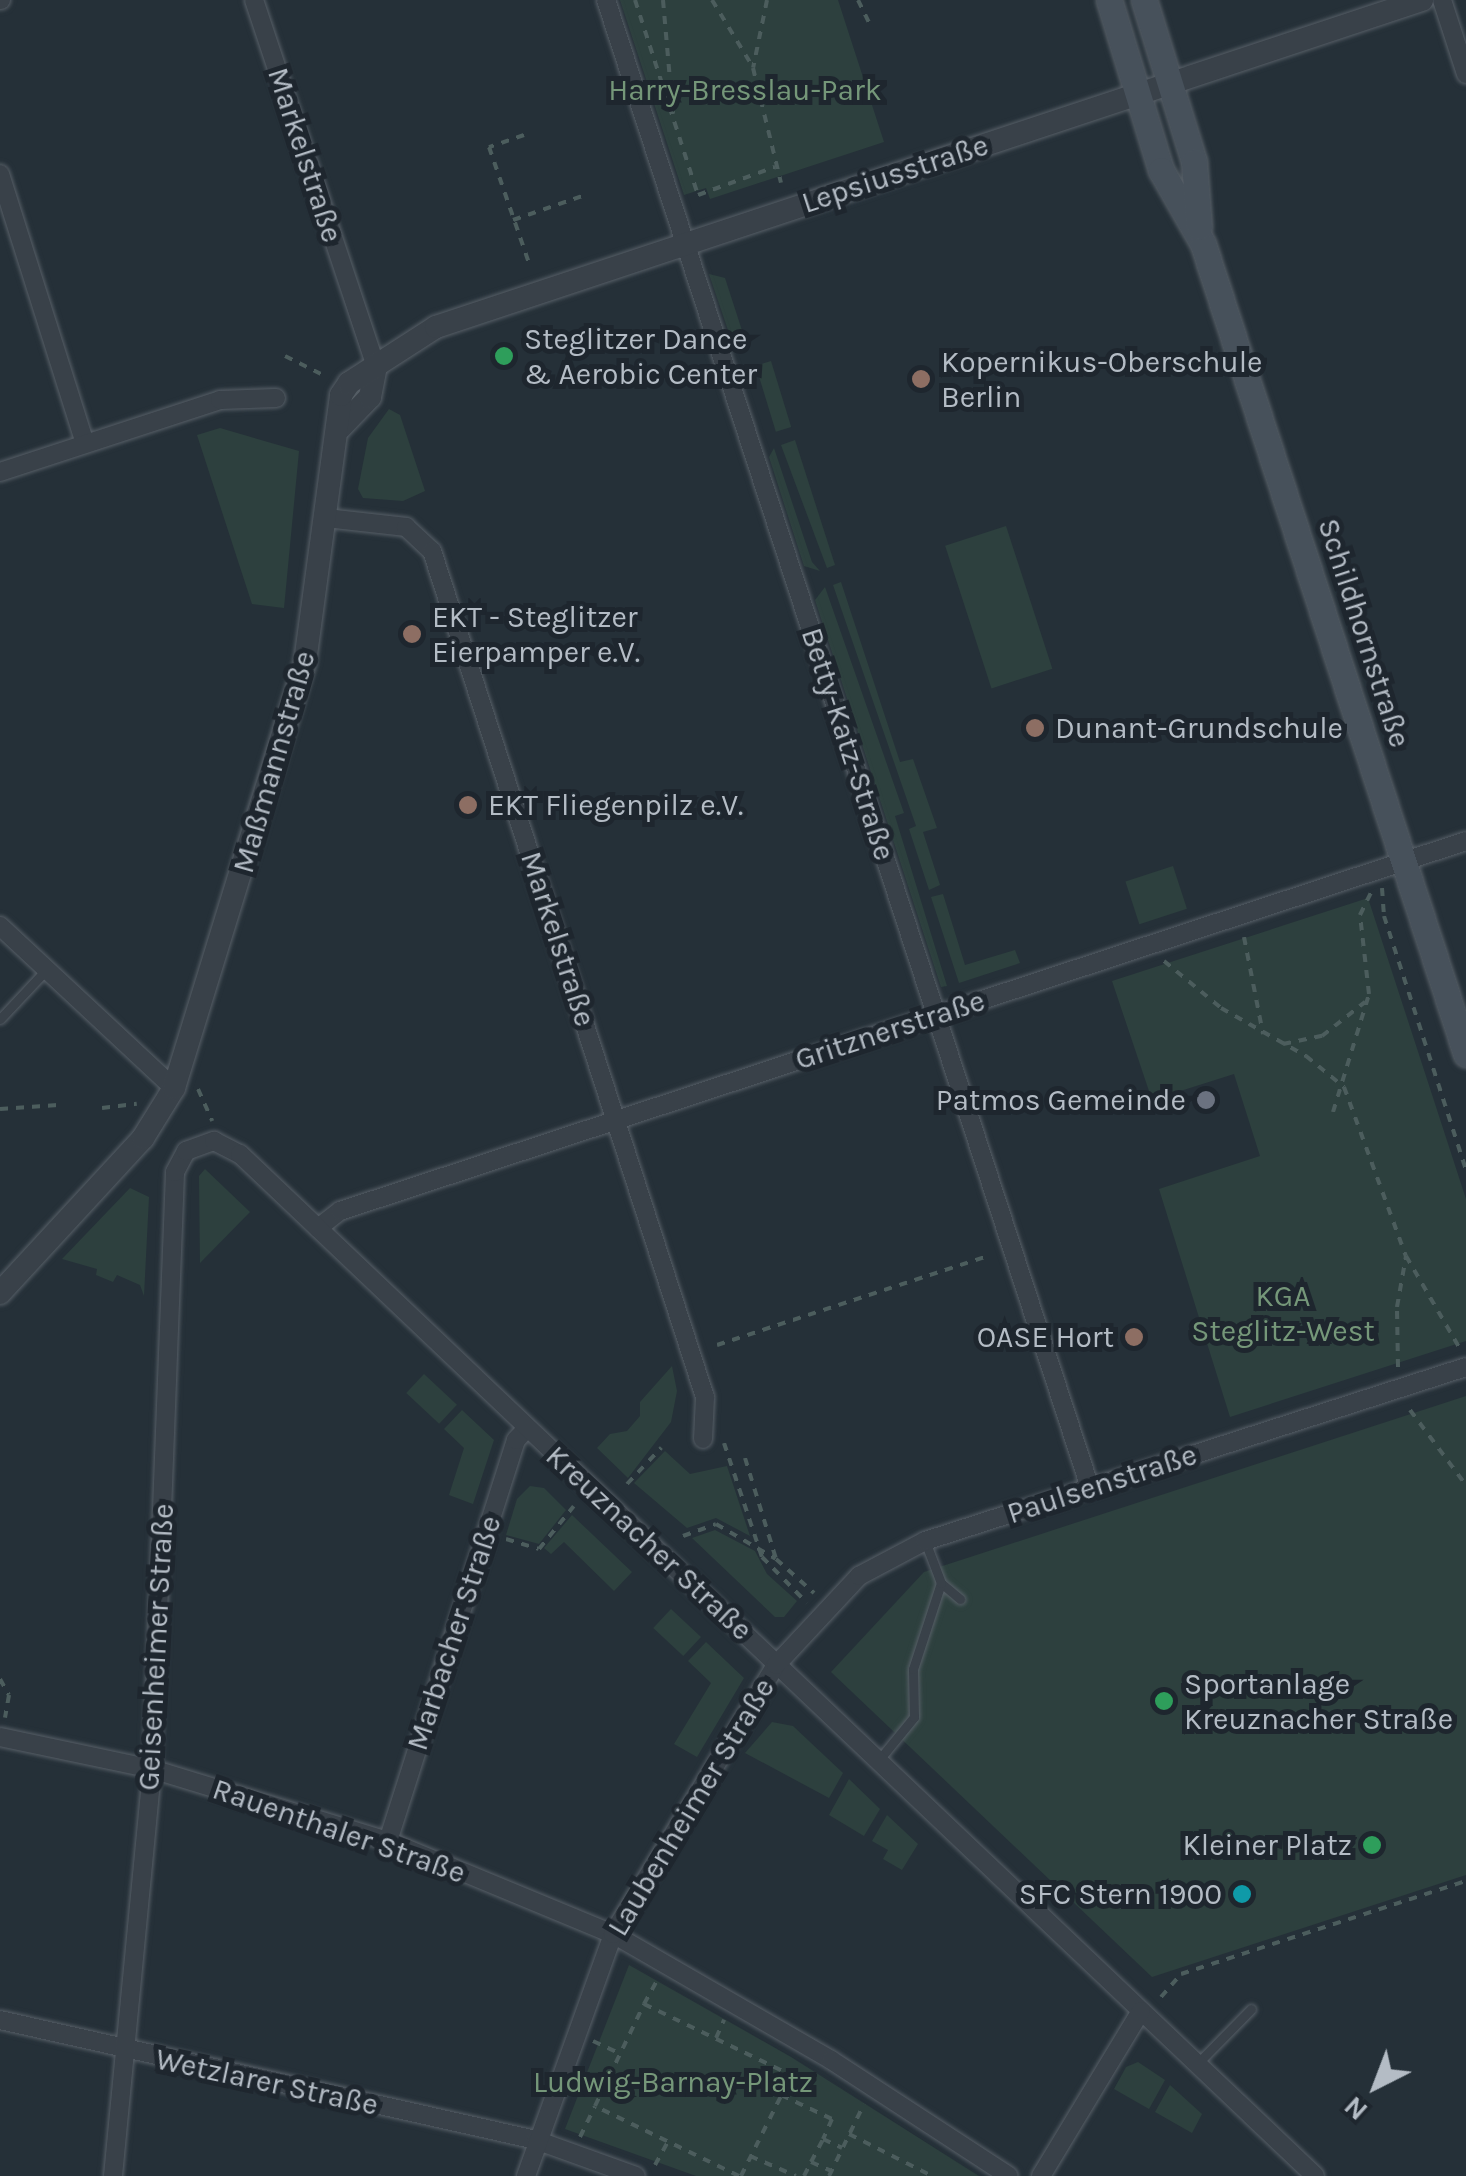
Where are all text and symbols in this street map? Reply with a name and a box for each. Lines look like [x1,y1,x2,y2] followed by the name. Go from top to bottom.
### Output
[260,63,350,247] street label: Markelstraße
[608,72,882,108] park label: Harry-Bresslau-Park
[797,127,993,221] street label: Lepsiusstraße
[524,321,757,392] place label: Steglitzer Dance & Aerobic Center
[941,344,1262,414] place label: Kopernikus-Oberschule Berlin
[493,345,515,367] marker: Steglitzer Dance & Aerobic Center
[910,368,932,390] marker: Kopernikus-Oberschule Berlin
[1310,514,1418,752] street label: Schildhornstraße
[432,599,640,670] place label: EKT - Steglitzer Eierpamper e.V.
[401,623,423,645] marker: EKT - Steglitzer Eierpamper e.V.
[793,623,903,865] street label: Betty-Katz-Straße
[225,647,323,877] street label: Maßmannstraße
[1055,710,1343,746] place label: Dunant-Grundschule
[1024,717,1046,739] marker: Dunant-Grundschule
[488,787,743,823] place label: EKT Fliegenpilz e.V.
[457,794,479,816] marker: EKT Fliegenpilz e.V.
[513,847,603,1031] street label: Markelstraße
[791,982,989,1078] street label: Gritznerstraße
[936,1082,1186,1118] place label: Patmos Gemeinde
[1195,1089,1217,1111] marker: Patmos Gemeinde
[1191,1278,1375,1348] park label: KGA Steglitz-West
[977,1319,1114,1355] place label: OASE Hort
[1123,1326,1145,1348] marker: OASE Hort
[1003,1436,1201,1532] street label: Paulsenstraße
[538,1438,760,1648] street label: Kreuznacher Straße
[131,1503,181,1791] street label: Geisenheimer Straße
[399,1511,509,1755] street label: Marbacher Straße
[1184,1666,1453,1736] place label: Sportanlage Kreuznacher Straße
[600,1672,782,1942] street label: Laubenheimer Straße
[1153,1690,1175,1712] marker: Sportanlage Kreuznacher Straße
[208,1771,470,1891] street label: Rauenthaler Straße
[1183,1827,1352,1863] place label: Kleiner Platz
[1361,1834,1383,1856] marker: Kleiner Platz
[1019,1876,1222,1912] place label: SFC Stern 1900
[1231,1883,1253,1905] marker: SFC Stern 1900
[1326,2036,1426,2136] north arrow
[152,2041,382,2123] street label: Wetzlarer Straße
[533,2064,813,2100] park label: Ludwig-Barnay-Platz
[1337,2090,1374,2128] text: N

